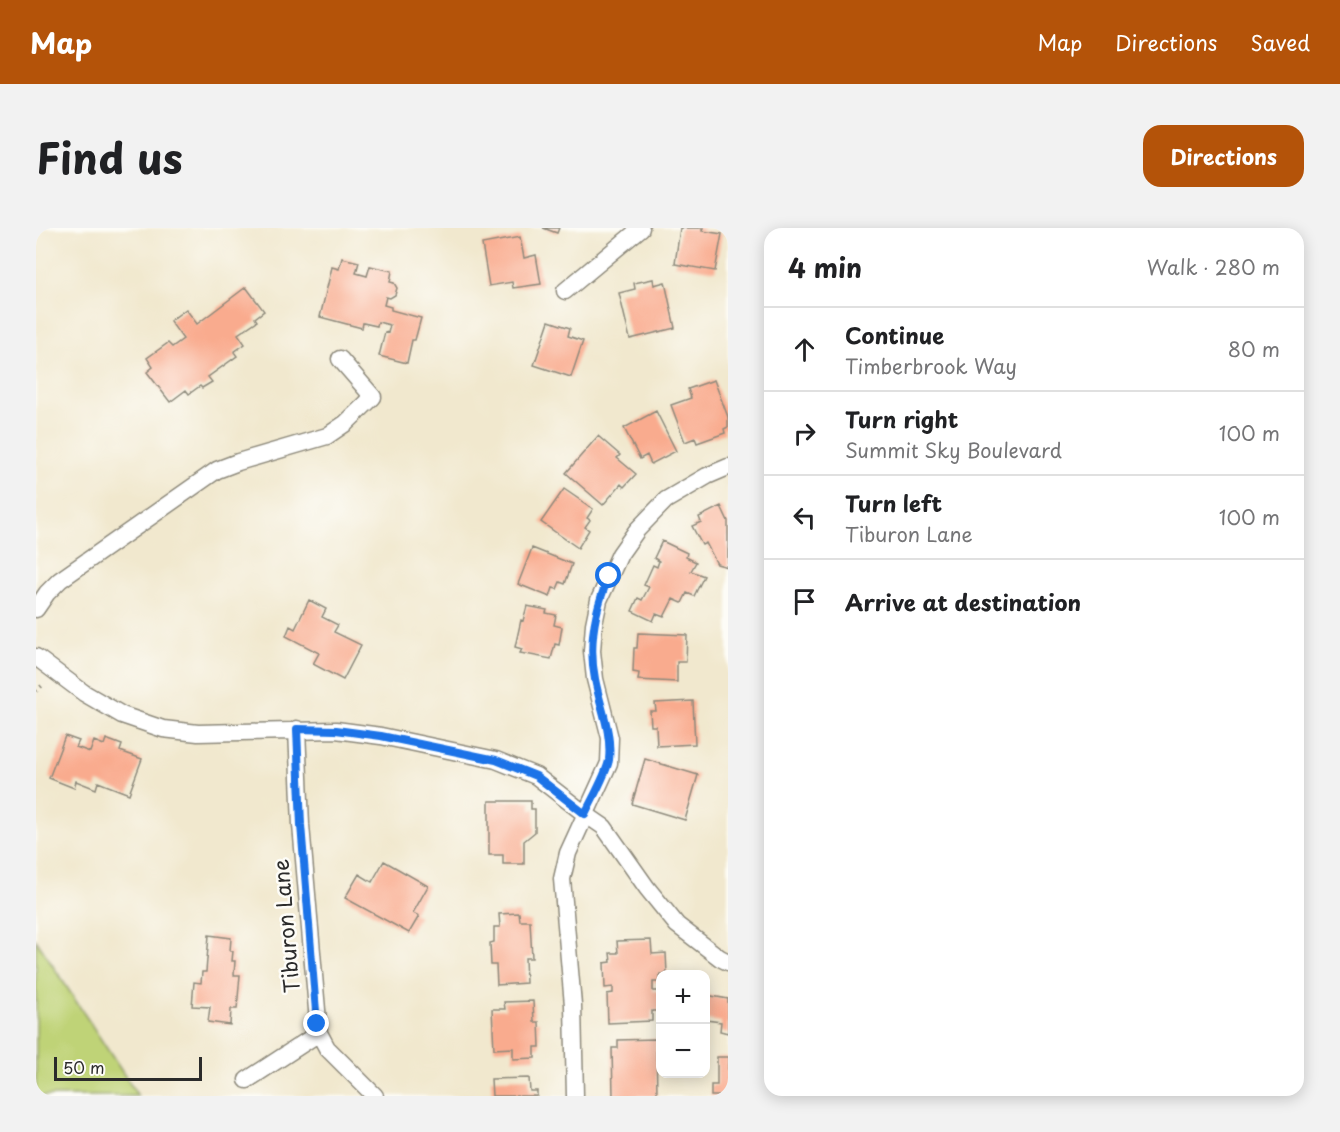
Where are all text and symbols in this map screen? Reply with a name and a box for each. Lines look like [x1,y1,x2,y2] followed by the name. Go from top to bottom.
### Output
[30,21,92,64] text: Map
[1037,26,1082,58] text: Map
[1115,26,1217,58] text: Directions
[1250,26,1310,58] text: Saved
[36,125,183,188] text: Find us
[1143,125,1304,187] button: Directions
[788,248,862,287] text: 4 min
[1147,252,1280,282] text: Walk · 280 m
[845,318,944,351] text: Continue
[788,333,821,366] icon: ahead
[1228,334,1280,364] text: 80 m
[845,351,1017,381] text: Timberbrook Way
[845,402,958,435] text: Turn right
[788,417,821,450] icon: right
[1219,418,1280,448] text: 100 m
[845,435,1062,465] text: Summit Sky Boulevard
[845,486,942,519] text: Turn left
[788,501,821,534] icon: left
[1219,502,1280,532] text: 100 m
[845,519,973,549] text: Tiburon Lane
[595,562,621,588] route start
[788,585,821,618] icon: arrive
[845,585,1081,618] text: Arrive at destination
[263,858,307,994] street label: Tiburon Lane
[656,970,710,1078] map controls
[656,970,710,1024] button: +
[303,1010,329,1036] route end
[656,1024,710,1078] button: −
[54,1054,202,1082] scale bar
[63,1055,104,1079] text: 50 m

